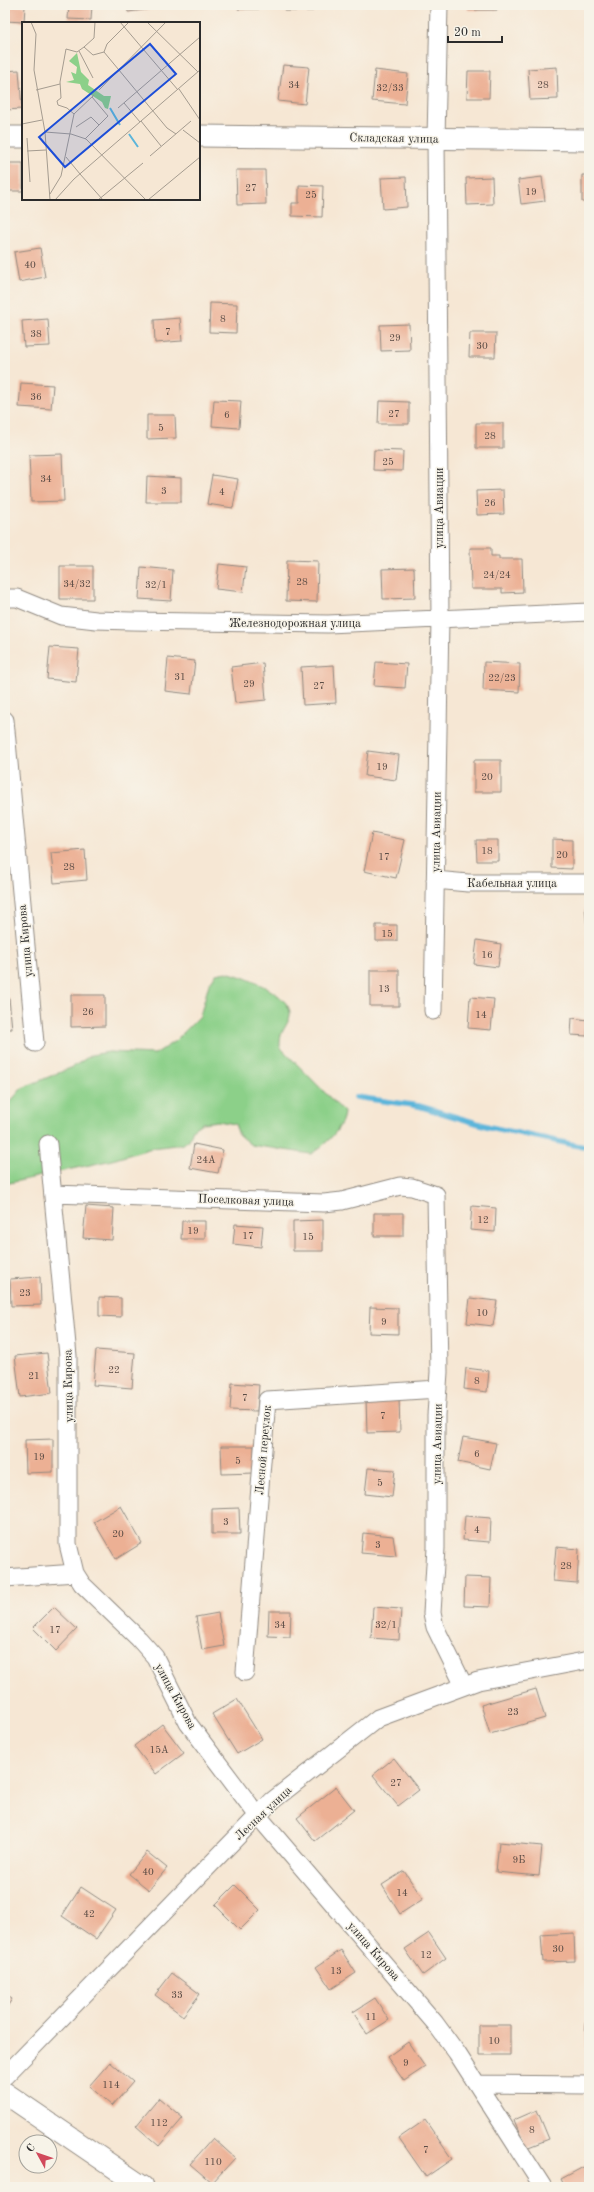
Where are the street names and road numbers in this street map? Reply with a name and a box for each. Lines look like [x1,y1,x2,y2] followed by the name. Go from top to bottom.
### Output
[349,132,439,146] street label: Складская улица
[434,468,446,548] street label: улица Авиации
[229,618,361,630] street label: Железнодорожная улица
[430,791,444,873] street label: улица Авиации
[467,878,557,890] street label: Кабельная улица
[17,904,35,978] street label: улица Кирова
[198,1193,294,1209] street label: Поселковая улица
[62,1349,76,1423] street label: улица Кирова
[431,1403,445,1485] street label: улица Авиации
[254,1405,274,1495] street label: Лесной переулок
[152,1662,198,1731] street label: улица Кирова
[233,1784,294,1843] street label: Лесная улица
[345,1920,402,1983] street label: улица Кирова

